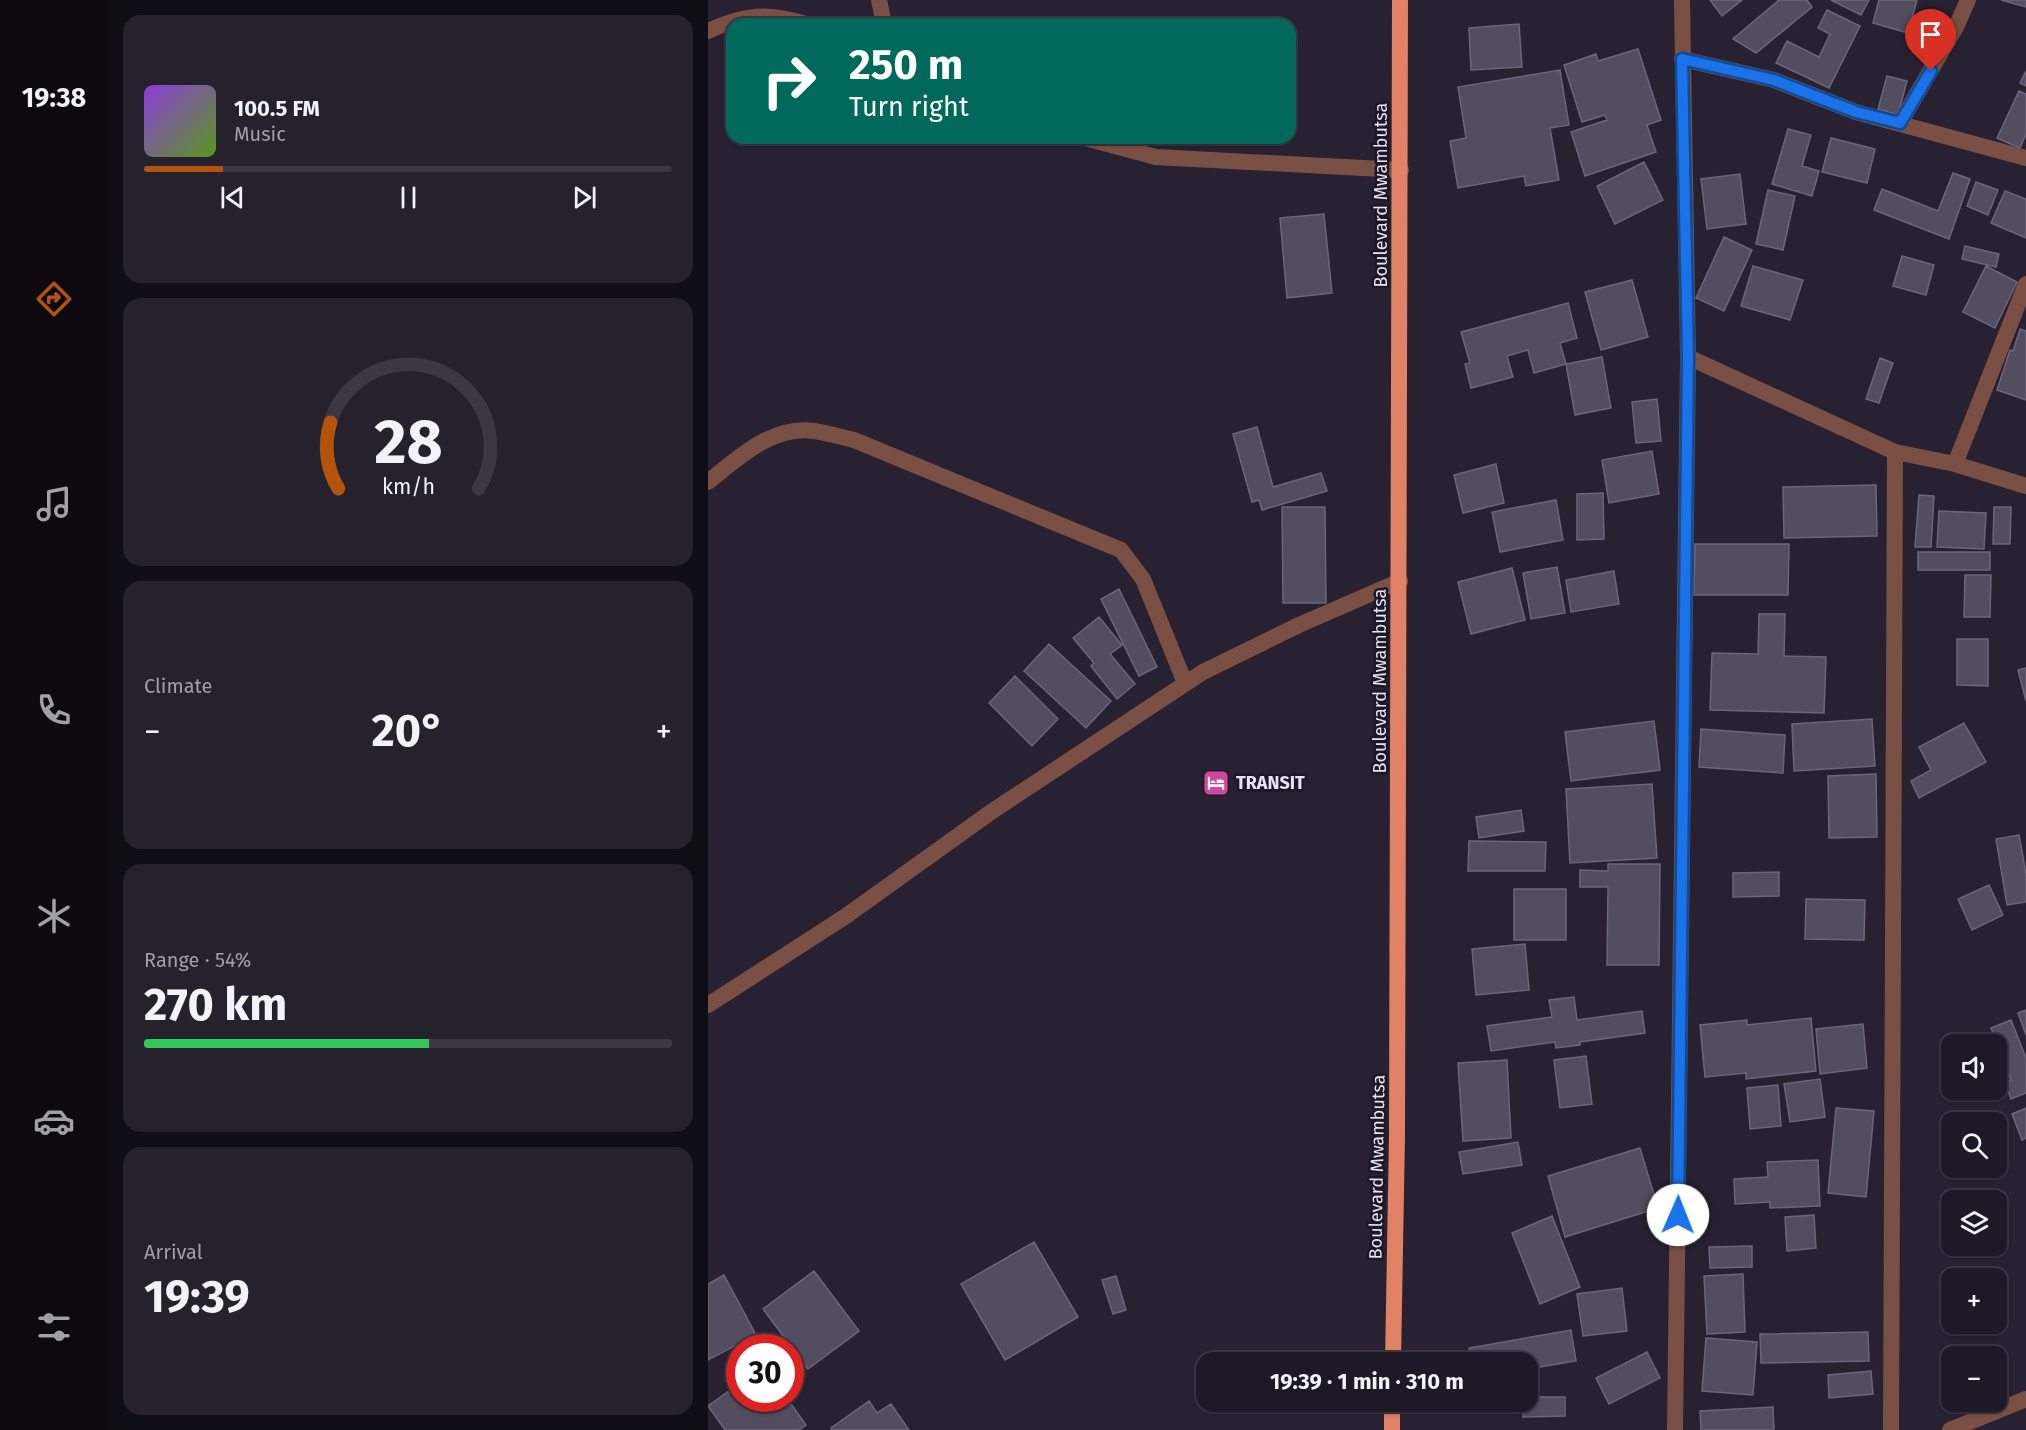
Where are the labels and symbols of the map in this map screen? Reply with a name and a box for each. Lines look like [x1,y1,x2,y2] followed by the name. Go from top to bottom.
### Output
[1905,9,1956,71] pin
[1370,103,1392,287] street label: Boulevard Mwambutsa
[1369,589,1391,773] street label: Boulevard Mwambutsa
[1201,768,1231,798] hotel icon: TRANSIT
[1236,772,1305,794] place label: TRANSIT
[1364,1074,1390,1260] street label: Boulevard Mwambutsa
[1646,1183,1710,1247] position arrow
[726,1334,804,1412] speed limit sign: 30

